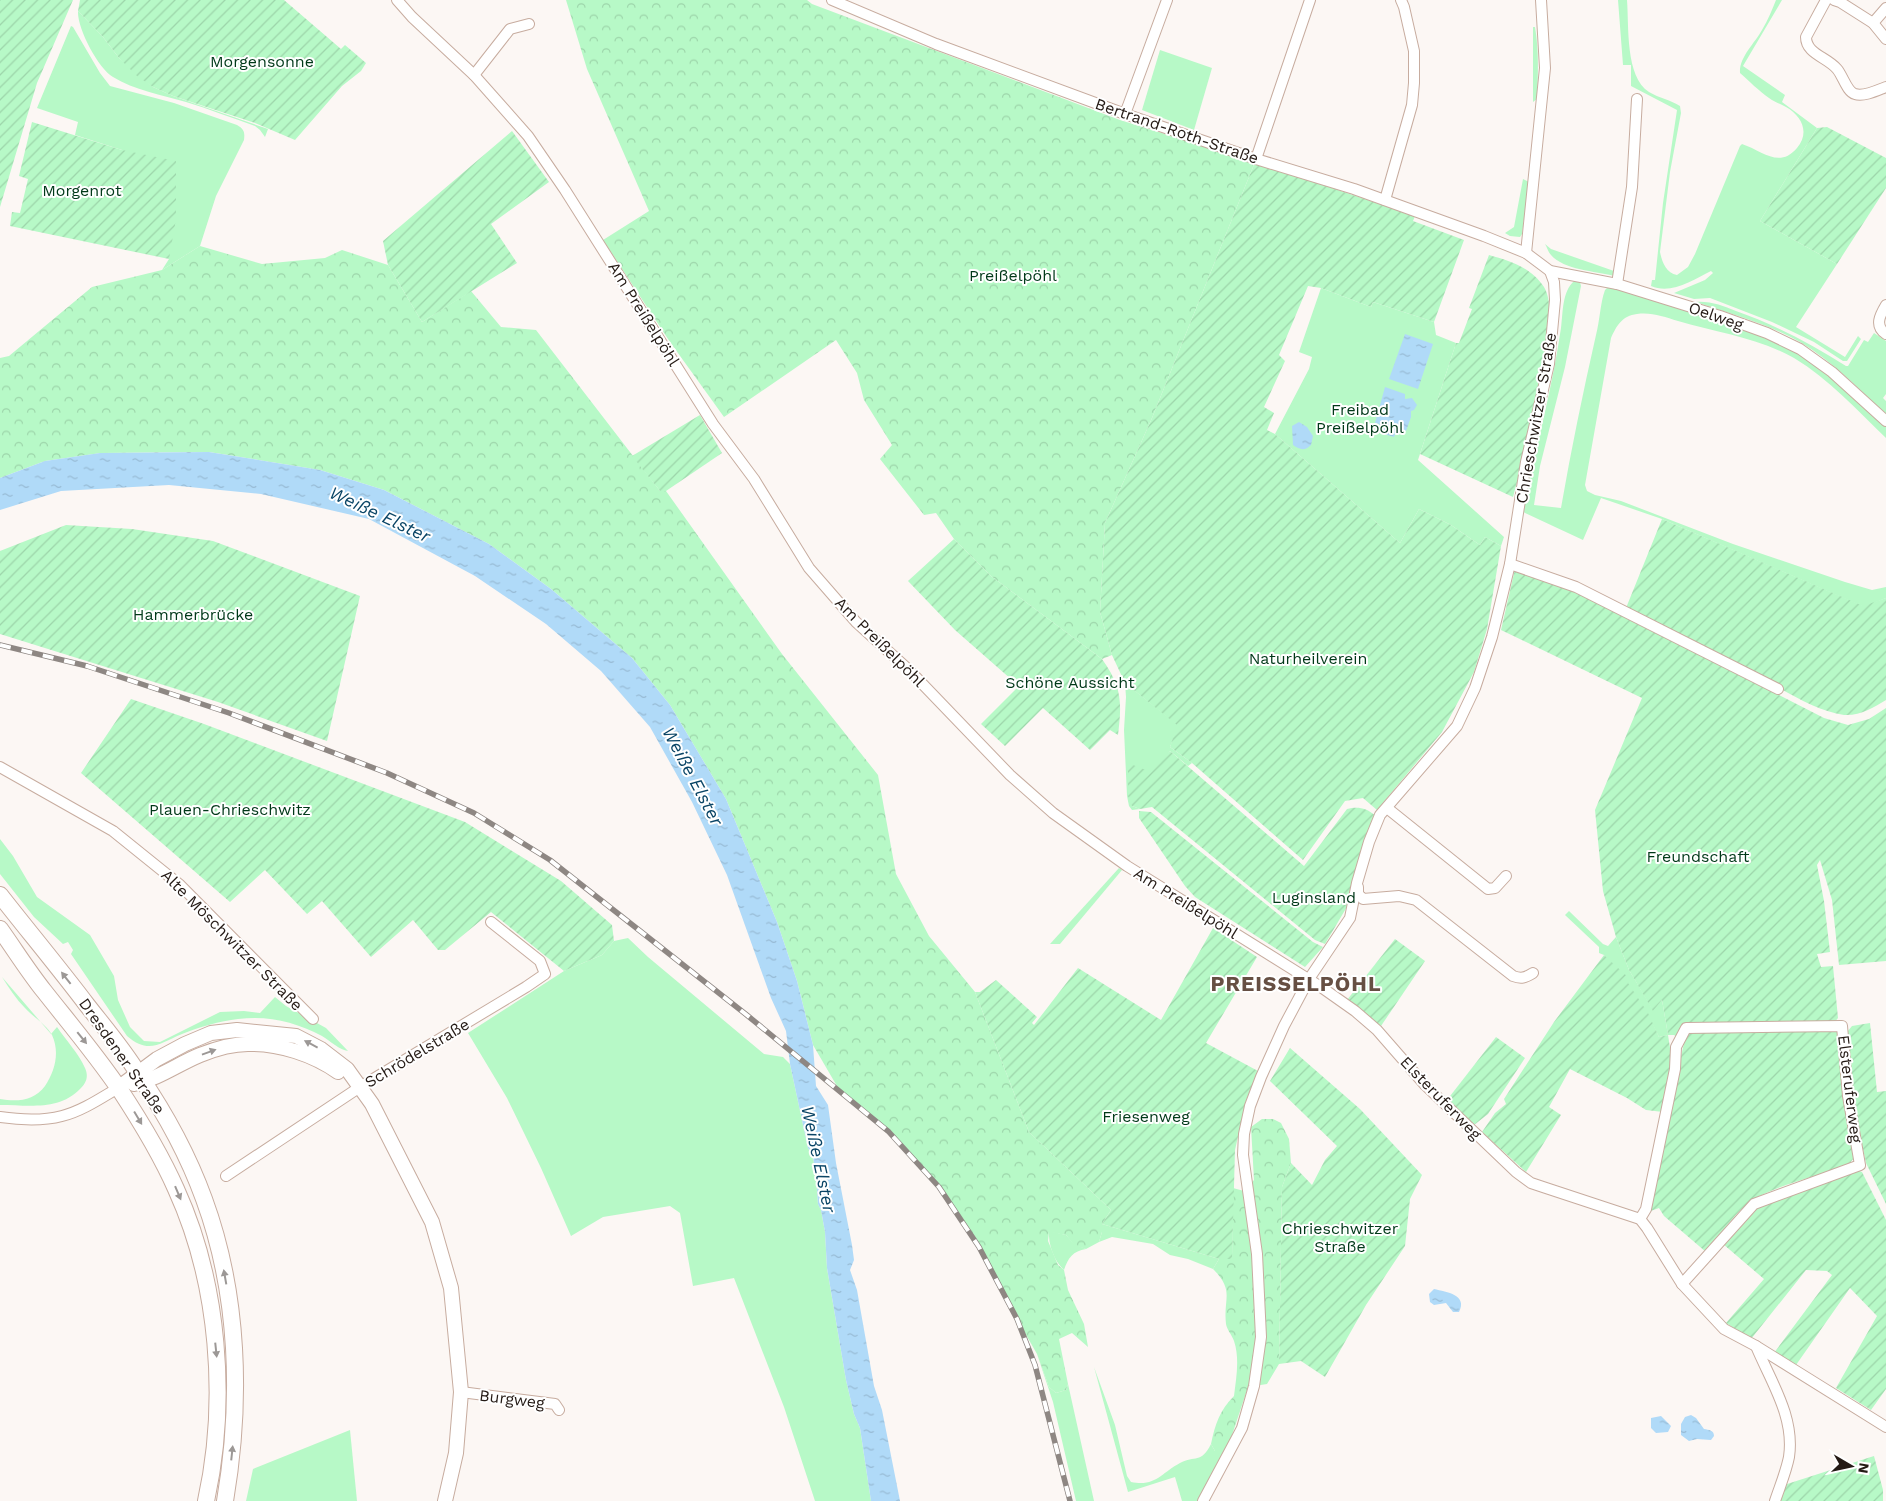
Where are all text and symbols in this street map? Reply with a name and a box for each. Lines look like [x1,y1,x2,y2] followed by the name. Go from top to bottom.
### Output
[210,52,314,71] park label: Morgensonne
[1093,94,1261,168] street label: Bertrand-Roth-Straße
[42,181,122,200] park label: Morgenrot
[604,258,684,370] street label: Am Preißelpöhl
[969,266,1057,285] park label: Preißelpöhl
[1686,298,1746,334] street label: Oelweg
[1512,331,1560,505] street label: Chrieschwitzer Straße
[1316,400,1404,437] park label: Freibad Preißelpöhl
[326,482,435,547] water label: Weiße Elster
[831,593,929,691] street label: Am Preißelpöhl
[133,605,253,624] park label: Hammerbrücke
[1249,649,1367,668] park label: Naturheilverein
[1005,673,1135,692] park label: Schöne Aussicht
[658,723,728,830] water label: Weiße Elster
[149,800,311,819] park label: Plauen-Chrieschwitz
[1647,847,1750,866] park label: Freundschaft
[1130,863,1242,943] street label: Am Preißelpöhl
[157,865,307,1015] street label: Alte Möschwitzer Straße
[1272,888,1356,907] park label: Luginsland
[1210,971,1382,996] district label: PREISSELPÖHL
[61,972,72,985] one-way arrow
[75,995,169,1117] street label: Dresdener Straße
[361,1014,473,1092] street label: Schrödelstraße
[76,1032,87,1045] one-way arrow
[1834,1034,1866,1145] street label: Elsteruferweg
[304,1040,319,1048] one-way arrow
[202,1048,217,1056] one-way arrow
[1396,1052,1486,1144] street label: Elsteruferweg
[797,1104,841,1215] water label: Weiße Elster
[1102,1107,1190,1126] park label: Friesenweg
[133,1112,142,1125] one-way arrow
[174,1186,182,1200] one-way arrow
[1282,1219,1399,1256] park label: Chrieschwitzer Straße
[220,1269,228,1285] one-way arrow
[212,1342,220,1358] one-way arrow
[478,1386,546,1412] street label: Burgweg
[1826,1441,1876,1491] north arrow
[228,1445,236,1461] one-way arrow
[1855,1462,1873,1474] text: N

